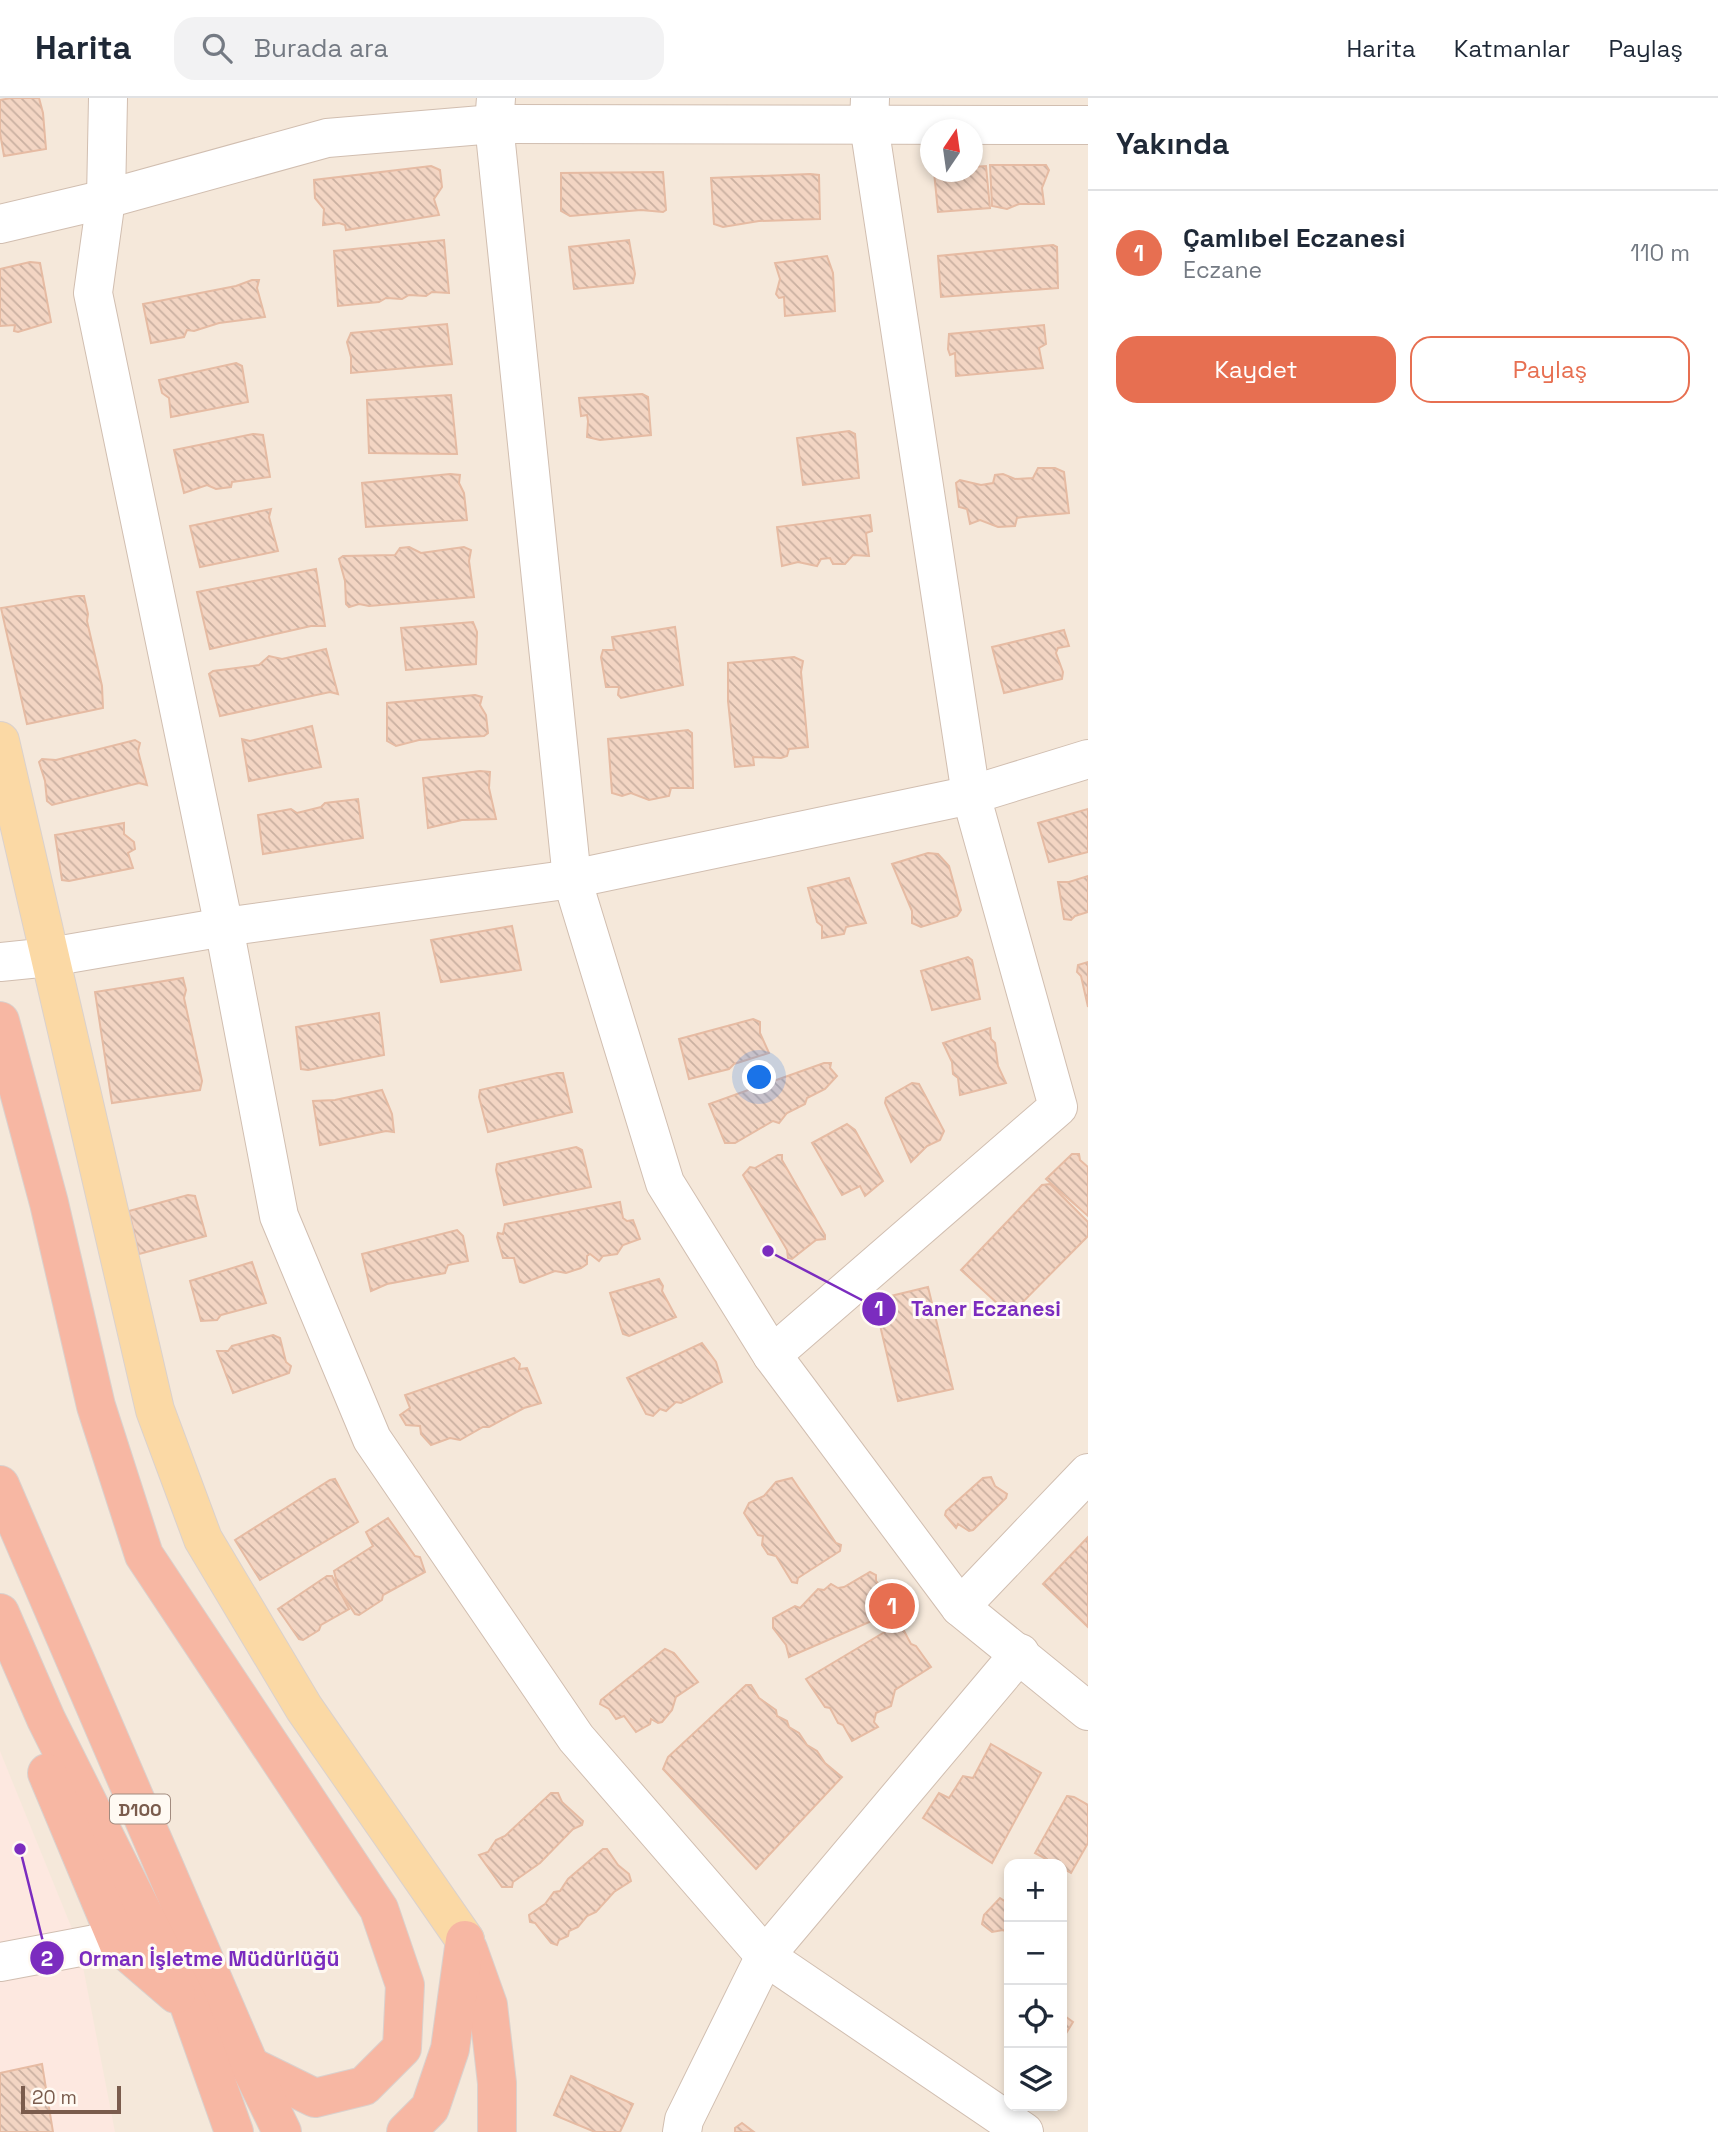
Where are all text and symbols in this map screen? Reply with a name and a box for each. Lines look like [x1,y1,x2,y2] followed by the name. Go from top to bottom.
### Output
[174,17,664,80] search box
[35,27,132,69] text: Harita
[198,29,236,67] icon: search
[254,31,388,65] text: Burada ara
[1347,33,1416,64] text: Harita
[1454,33,1570,64] text: Katmanlar
[1608,33,1683,64] text: Paylaş
[920,119,983,182] north arrow
[1116,124,1229,163] text: Yakında
[1183,221,1405,255] text: Çamlıbel Eczanesi
[1134,238,1144,268] text: 1
[1630,238,1690,268] text: 110 m
[1183,255,1262,285] text: Eczane
[1116,336,1396,403] button: Kaydet
[1410,336,1690,403] button: Paylaş
[742,1060,776,1094] your location
[862,1288,1075,1330] callout: Taner Eczanesi
[874,1295,884,1322] text: 1
[911,1295,1061,1322] text: Taner Eczanesi
[869,1580,915,1632] pin: 1
[110,1794,170,1824] road number: D100
[1004,1859,1067,2111] map controls
[1004,1859,1067,1922] button: +
[1004,1922,1067,1985] button: −
[29,1937,353,1979] callout: Orman İşletme Müdürlüğü
[41,1945,53,1972] text: 2
[79,1945,339,1972] text: Orman İşletme Müdürlüğü
[1004,1985,1067,2048] button: locate
[1004,2048,1067,2111] button: layers
[21,2083,121,2115] scale bar
[32,2085,77,2110] text: 20 m

